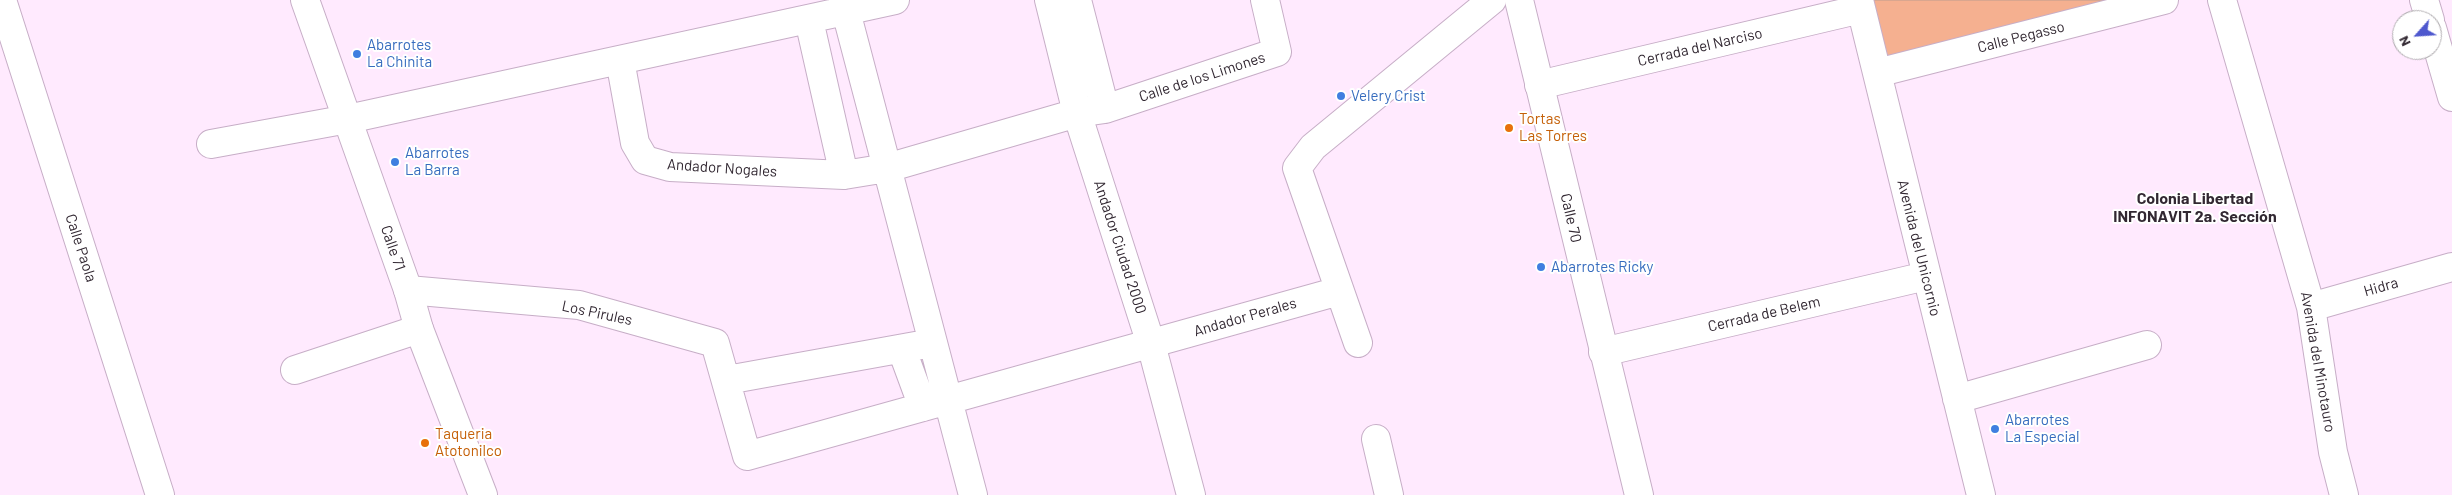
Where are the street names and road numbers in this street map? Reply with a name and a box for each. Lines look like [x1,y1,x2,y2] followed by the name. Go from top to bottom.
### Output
[1976,17,2066,57] street label: Calle Pegasso
[1636,24,1764,70] street label: Cerrada del Narciso
[1137,48,1267,106] street label: Calle de los Limones
[666,155,778,181] street label: Andador Nogales
[1090,178,1150,316] street label: Andador Ciudad 2000
[1893,178,1945,318] street label: Avenida del Unicornio
[1557,192,1585,244] street label: Calle 70
[62,212,100,284] street label: Calle Paola
[377,223,409,273] street label: Calle 71
[2362,274,2400,300] street label: Hidra
[2297,290,2339,434] street label: Avenida del Minotauro
[1706,292,1822,336] street label: Cerrada de Belem
[1192,294,1298,340] street label: Andador Perales
[560,297,634,329] street label: Los Pirules

